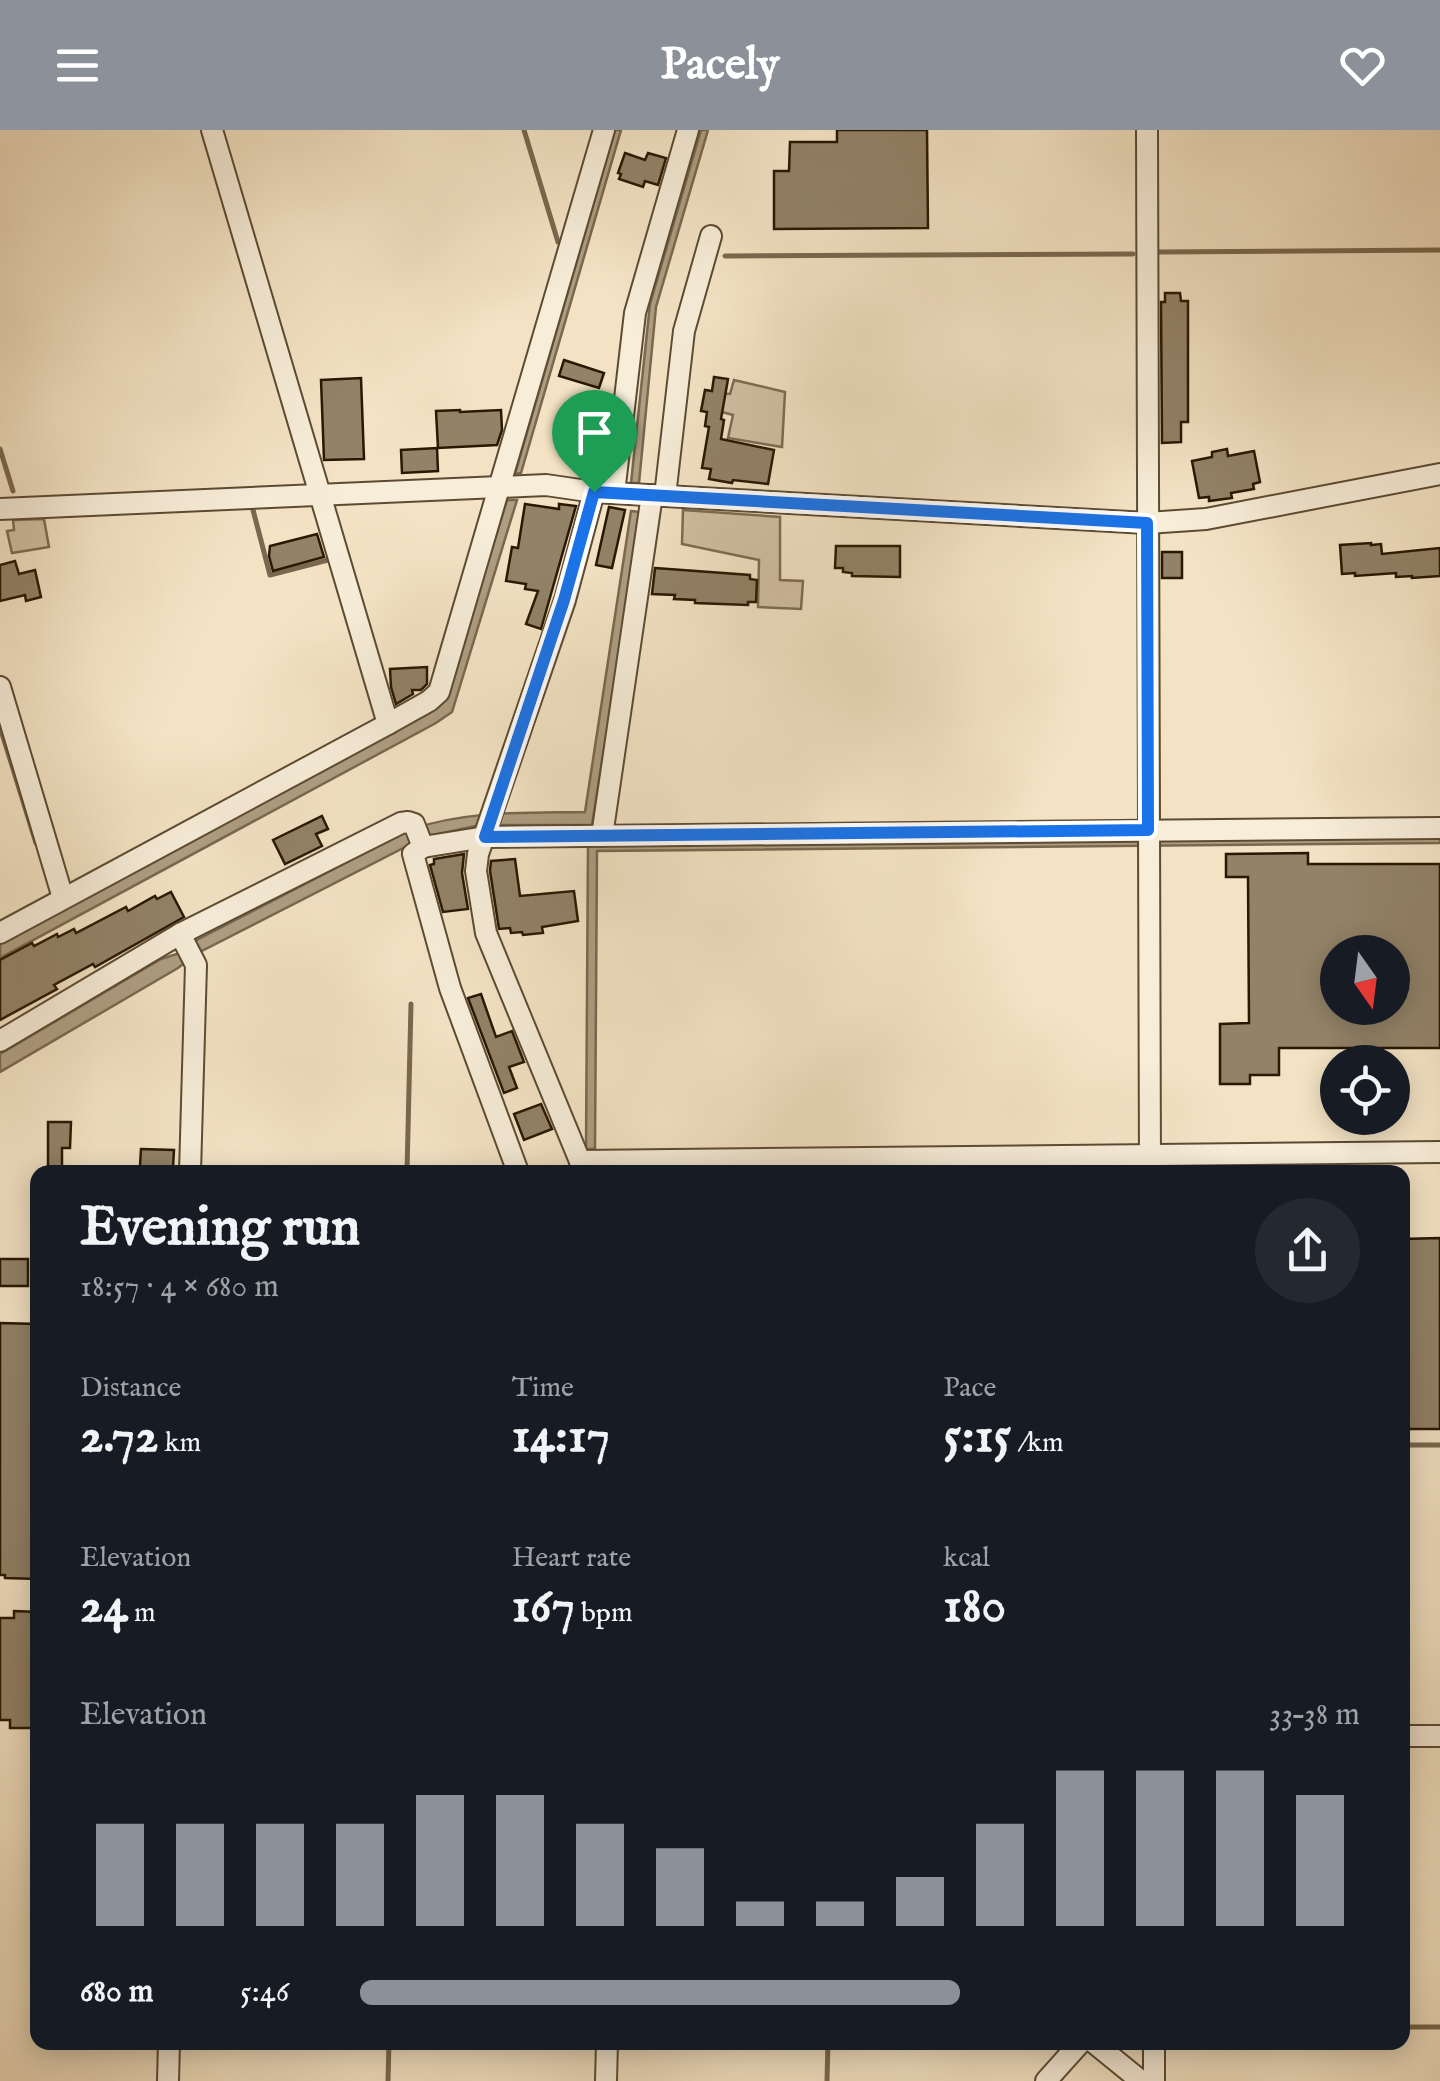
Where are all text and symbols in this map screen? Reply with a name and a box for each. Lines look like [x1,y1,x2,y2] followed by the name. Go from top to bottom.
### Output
[660,37,780,94] text: Pacely
[50,38,105,93] icon: menu
[1335,38,1390,93] icon: heart
[552,390,637,493] pin
[567,405,622,460] icon: arrive
[1320,935,1410,1025] north arrow
[1320,935,1410,1135] map controls
[1320,1045,1410,1135] button: locate
[80,1194,360,1264] text: Evening run
[1255,1198,1360,1303] button: share
[80,1267,279,1308] text: 18:57 · 4 × 680 m
[80,1371,181,1406] text: Distance
[512,1371,574,1406] text: Time
[943,1371,996,1406] text: Pace
[80,1406,158,1469] text: 2.72
[512,1406,610,1469] text: 14:17
[943,1406,1011,1469] text: 5:15
[158,1426,201,1461] text: km
[1011,1426,1064,1461] text: /km
[80,1541,191,1576] text: Elevation
[512,1541,631,1576] text: Heart rate
[943,1541,990,1576] text: kcal
[80,1576,128,1639] text: 24
[512,1576,575,1639] text: 167
[943,1576,1006,1639] text: 180
[128,1596,156,1631] text: m
[575,1596,633,1631] text: bpm
[80,1695,207,1736] text: Elevation
[1269,1695,1360,1736] text: 33–38 m
[80,1972,153,2013] text: 680 m
[240,1972,289,2013] text: 5:46

